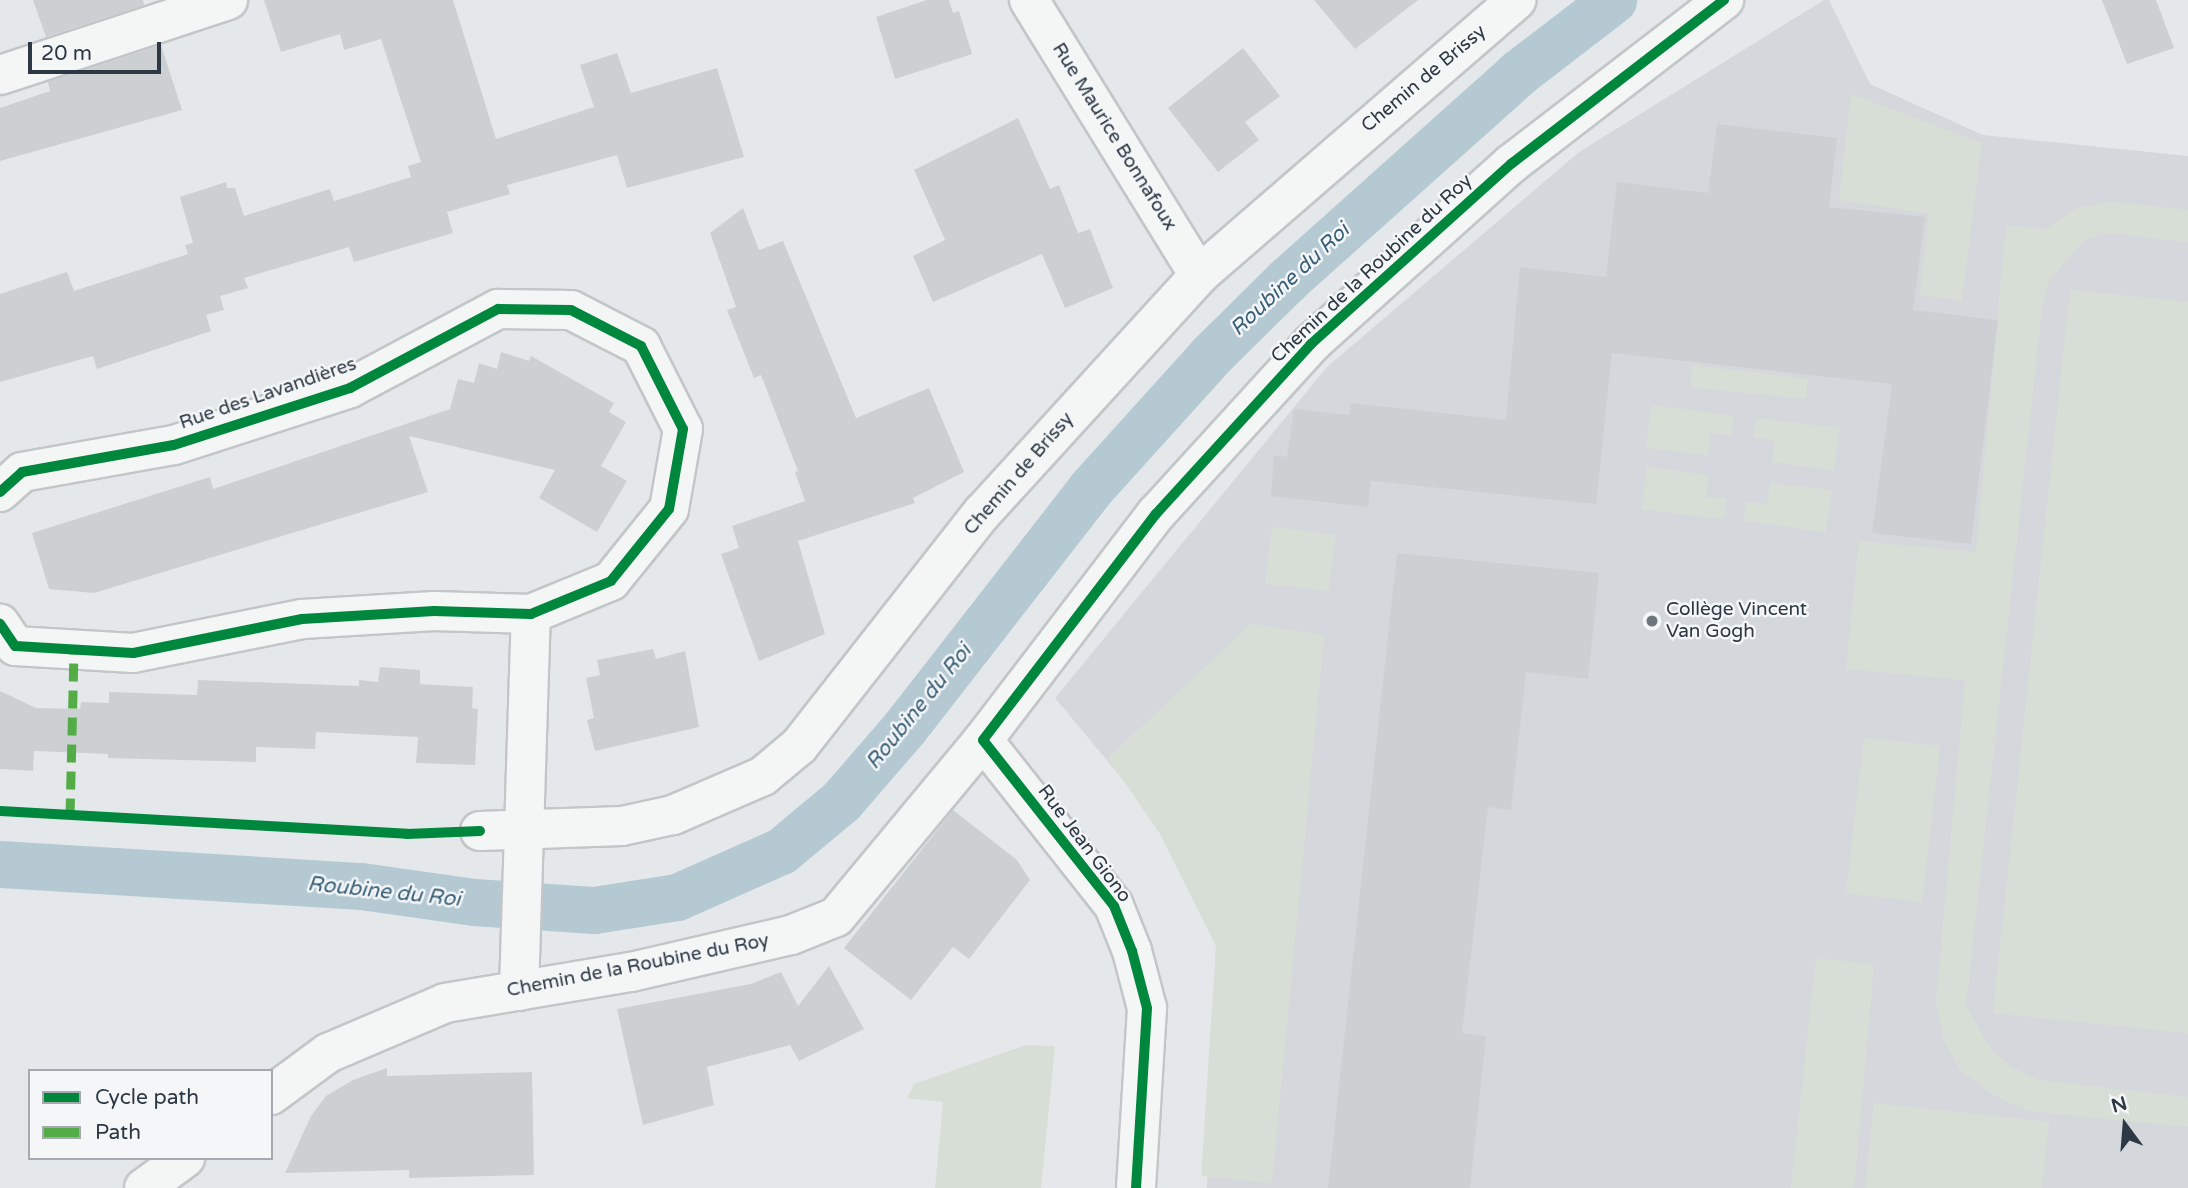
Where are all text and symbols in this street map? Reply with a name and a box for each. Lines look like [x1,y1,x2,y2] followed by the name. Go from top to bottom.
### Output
[1357,20,1491,138] street label: Chemin de Brissy
[32,28,164,72] scale bar
[1047,39,1181,235] street label: Rue Maurice Bonnafoux
[41,41,92,66] text: 20 m
[1267,170,1477,368] street label: Chemin de la Roubine du Roy
[1225,218,1355,342] water label: Roubine du Roi
[177,353,359,435] street label: Rue des Lavandières
[959,408,1079,540] street label: Chemin de Brissy
[1666,599,1807,643] place label: Collège Vincent Van Gogh
[1644,613,1660,629] marker: Collège Vincent Van Gogh
[861,639,977,775] water label: Roubine du Roi
[1032,781,1136,907] street label: Rue Jean Giono
[306,871,462,913] water label: Roubine du Roi
[505,929,771,1003] street label: Chemin de la Roubine du Roy
[28,1069,273,1160] legend
[95,1085,199,1110] text: Cycle path
[2090,1090,2160,1160] north arrow
[2109,1092,2130,1117] text: N
[95,1120,141,1145] text: Path

